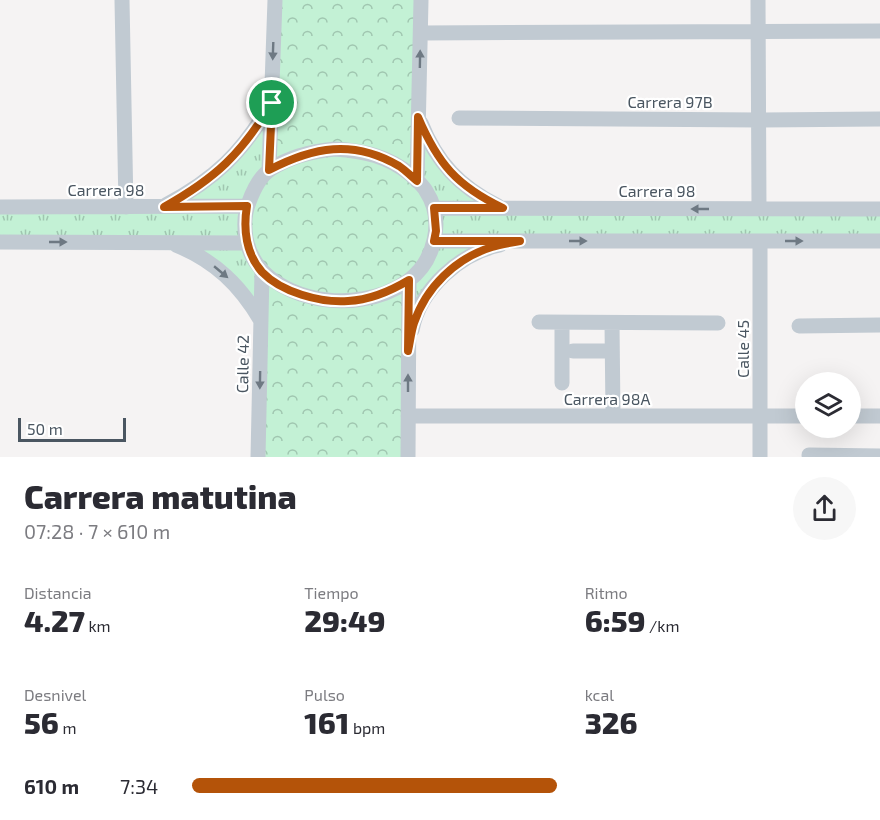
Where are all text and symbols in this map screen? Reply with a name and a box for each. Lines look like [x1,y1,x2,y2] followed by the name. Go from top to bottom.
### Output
[269,42,278,61] one-way arrow
[415,50,425,69] one-way arrow
[246,77,297,128] pin
[255,86,288,119] icon: arrive
[627,92,713,111] street label: Carrera 97B
[68,180,144,199] street label: Carrera 98
[619,181,695,200] street label: Carrera 98
[691,204,710,213] one-way arrow
[569,236,588,246] one-way arrow
[785,236,804,246] one-way arrow
[49,237,68,247] one-way arrow
[213,265,228,278] one-way arrow
[733,320,752,378] street label: Calle 45
[232,335,252,393] street label: Calle 42
[255,370,264,389] one-way arrow
[795,372,861,438] map controls
[795,372,861,438] button: layers
[403,373,413,392] one-way arrow
[564,389,650,408] street label: Carrera 98A
[18,415,126,442] scale bar
[27,419,63,438] text: 50 m
[24,476,297,516] text: Carrera matutina
[793,477,856,540] button: share
[24,519,170,543] text: 07:28 · 7 × 610 m
[24,583,91,602] text: Distancia
[304,583,359,602] text: Tiempo
[585,583,628,602] text: Ritmo
[24,602,85,638] text: 4.27
[304,602,386,638] text: 29:49
[585,602,646,638] text: 6:59
[85,616,111,635] text: km
[646,616,680,635] text: /km
[24,685,86,704] text: Desnivel
[304,685,345,704] text: Pulso
[585,685,614,704] text: kcal
[24,704,59,740] text: 56
[304,704,349,740] text: 161
[585,704,638,740] text: 326
[59,718,76,737] text: m
[349,718,385,737] text: bpm
[24,774,79,798] text: 610 m
[120,774,158,798] text: 7:34

